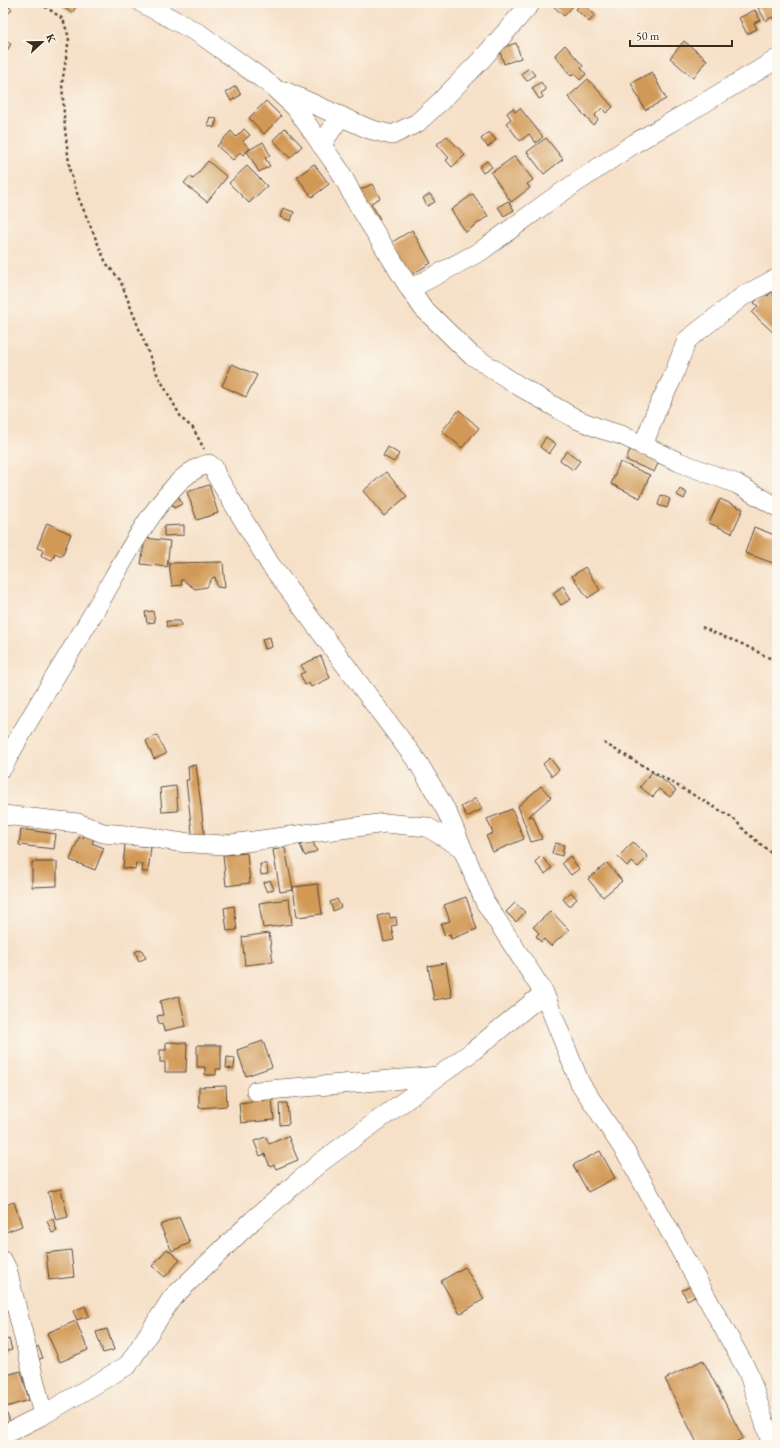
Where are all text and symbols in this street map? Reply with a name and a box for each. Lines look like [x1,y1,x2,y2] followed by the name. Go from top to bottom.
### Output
[22,22,62,62] north arrow
[630,22,732,48] scale bar
[636,28,660,44] text: 50 m
[43,32,60,45] text: K

